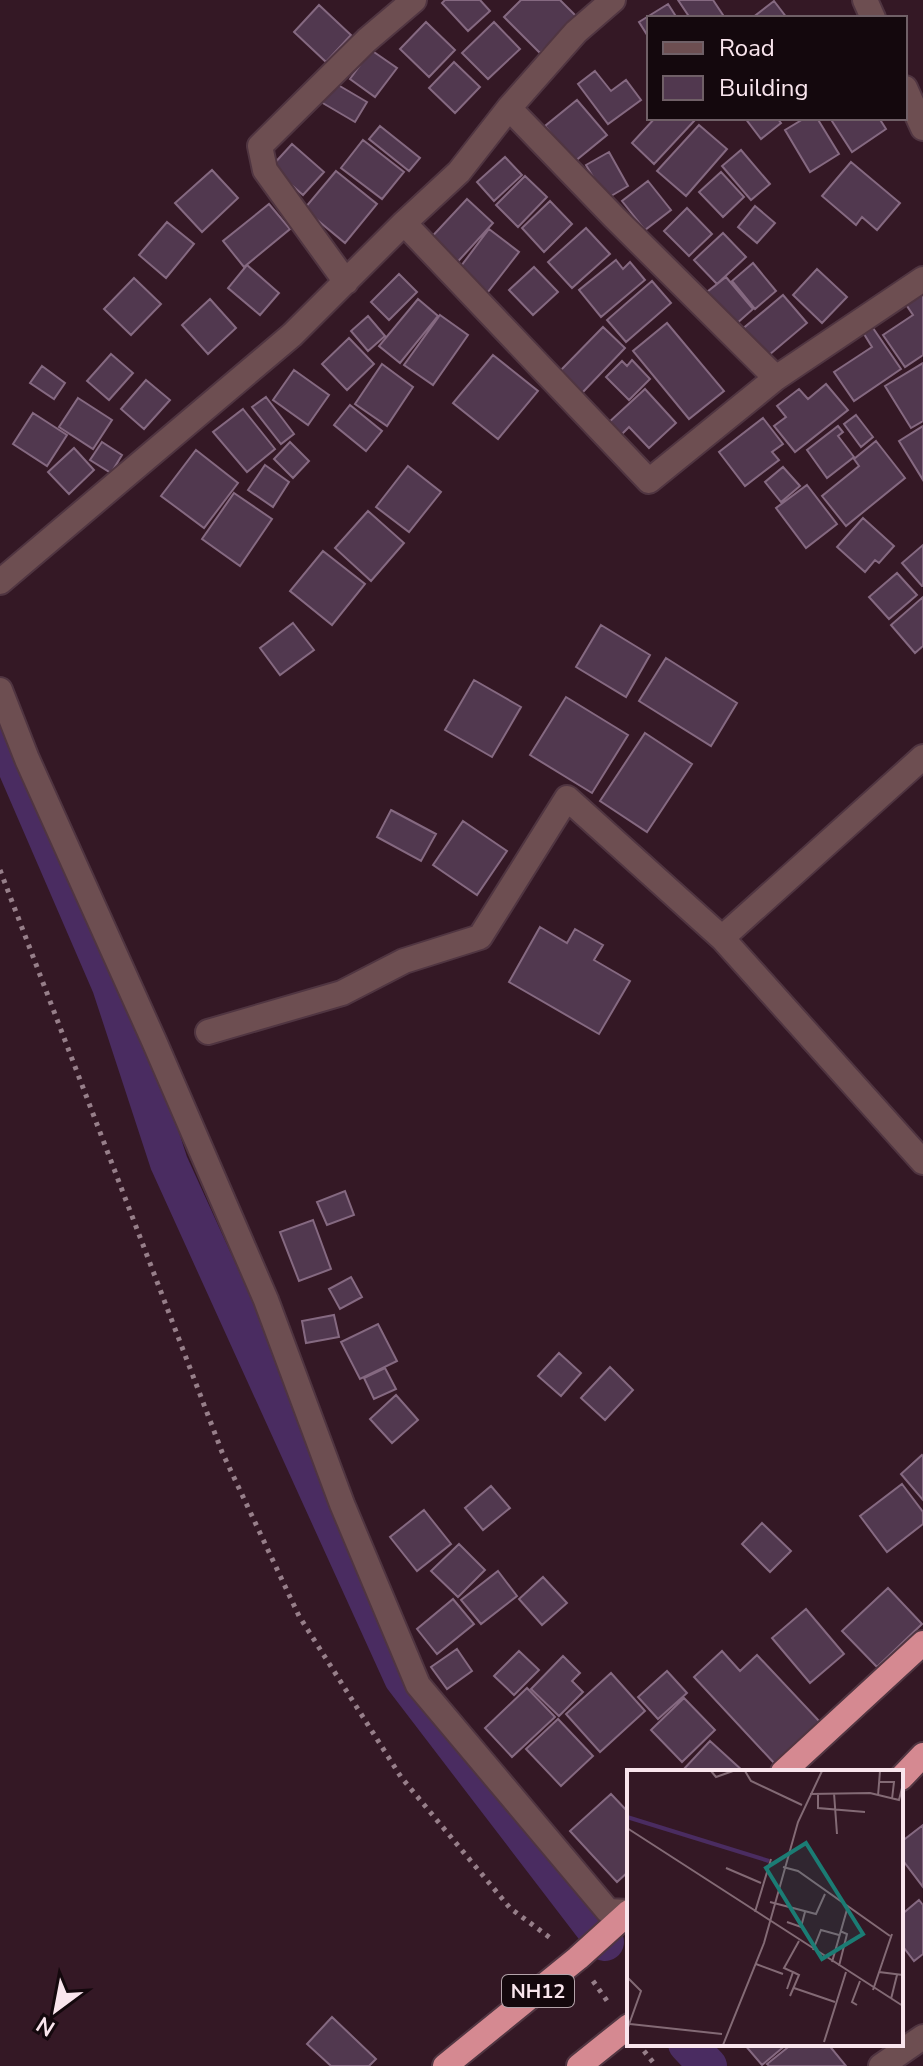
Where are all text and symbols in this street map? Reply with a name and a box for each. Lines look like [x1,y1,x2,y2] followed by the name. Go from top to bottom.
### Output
[647,16,907,120] legend
[719,32,775,64] text: Road
[719,72,809,104] text: Building
[627,1770,903,2046] inset map
[16,1970,96,2050] north arrow
[502,1975,574,2007] road number: NH12
[31,2009,61,2043] text: N

